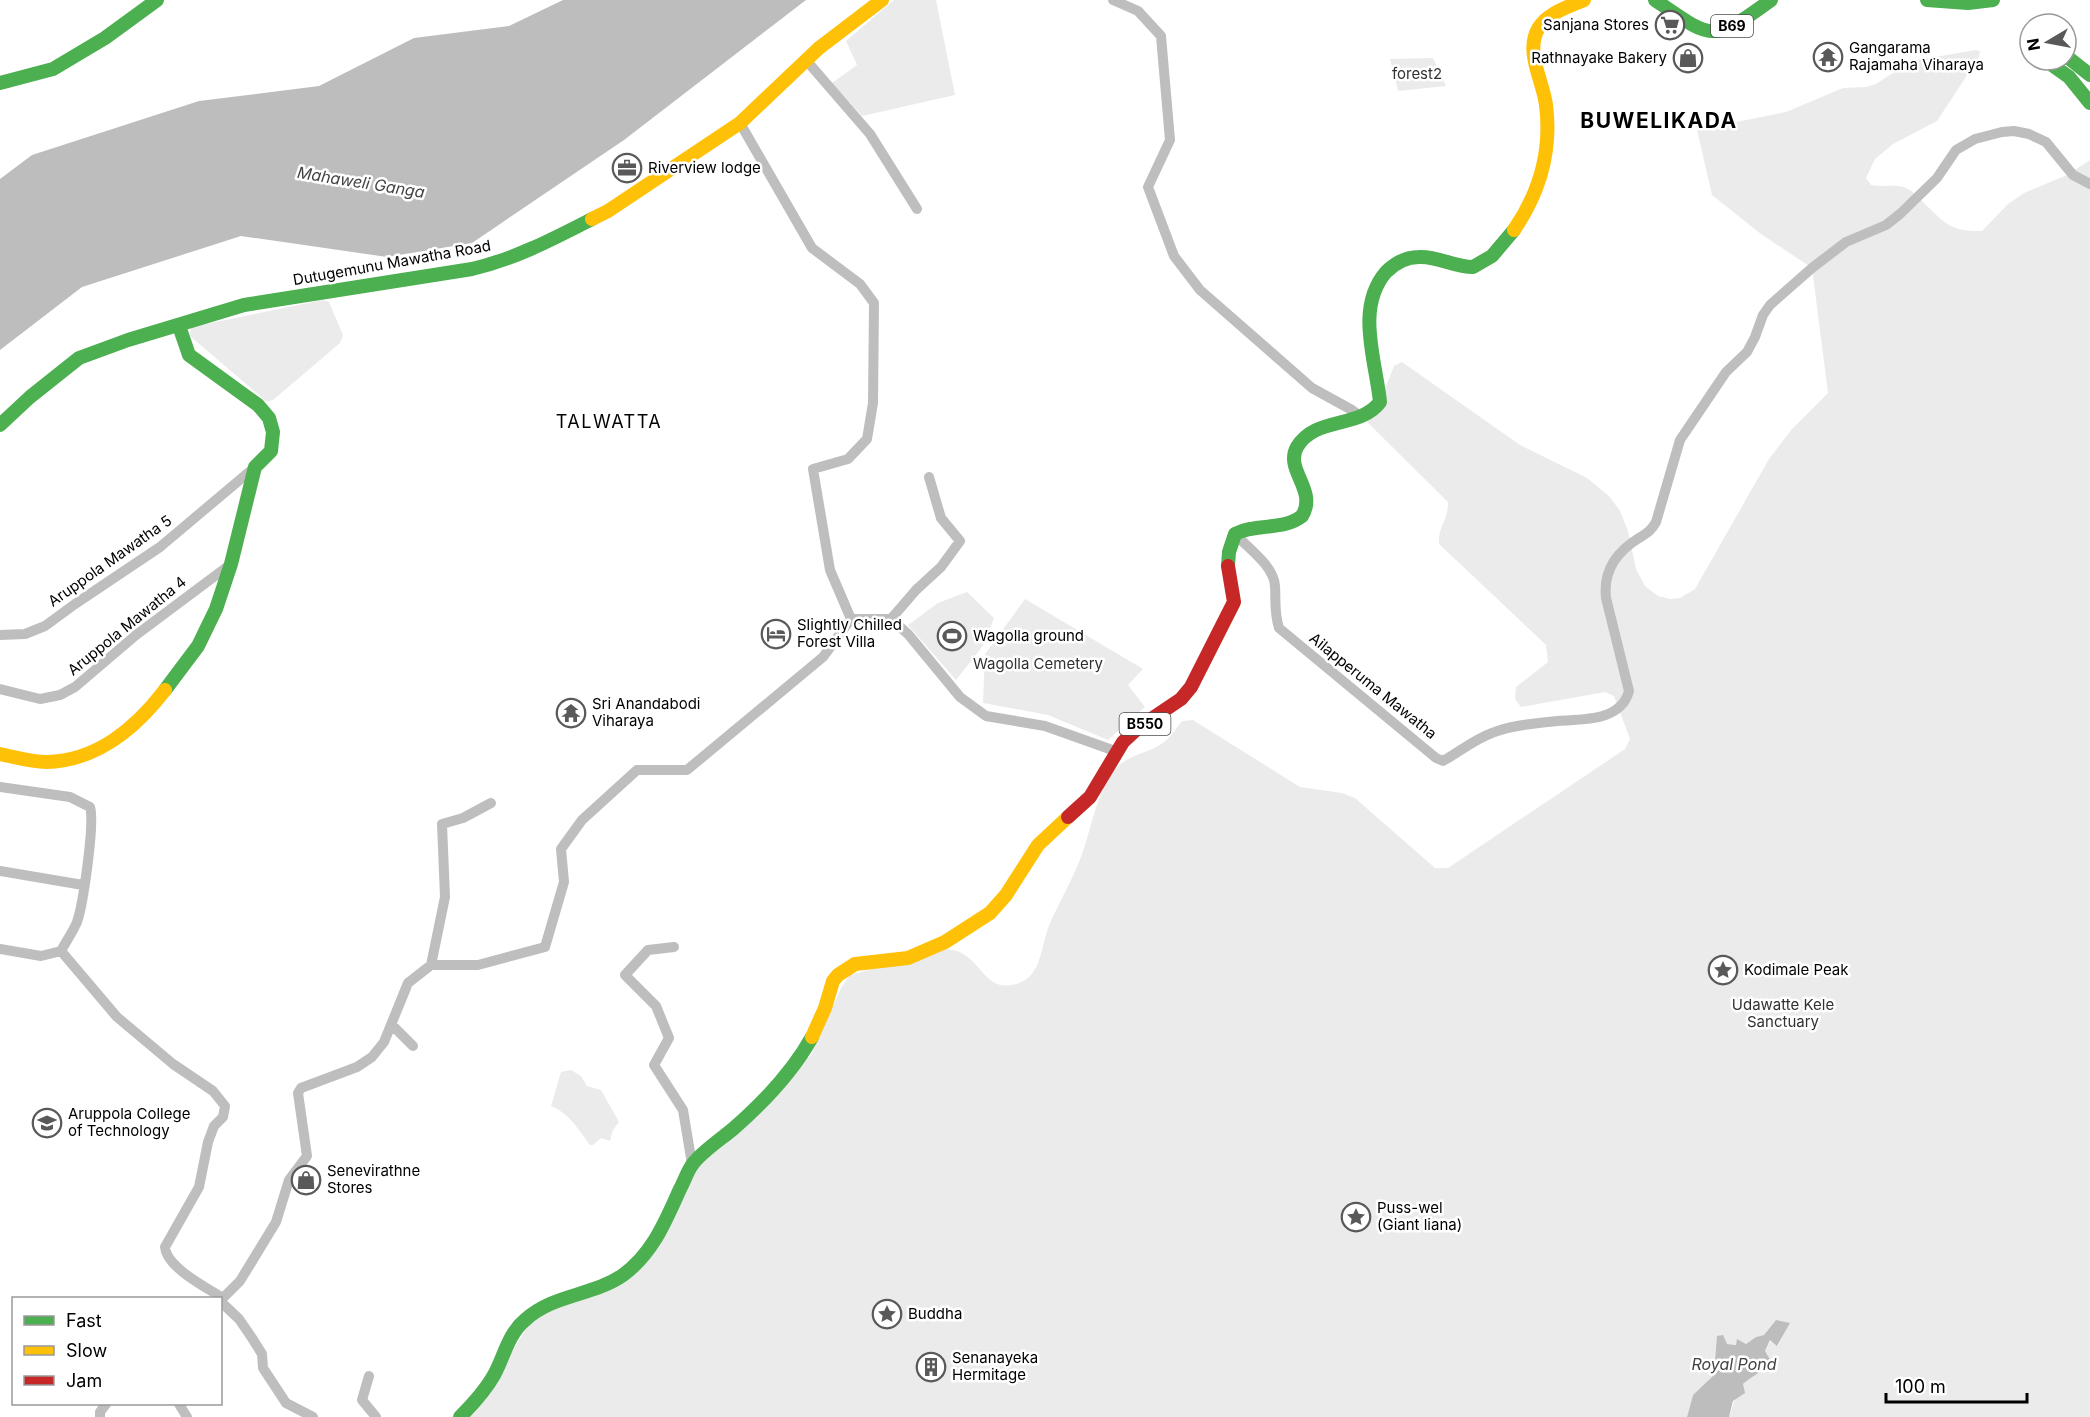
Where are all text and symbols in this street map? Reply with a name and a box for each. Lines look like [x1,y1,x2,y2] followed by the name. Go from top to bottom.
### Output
[1654,9,1686,41] supermarket icon: Sanjana Stores
[2018,12,2078,72] north arrow
[1543,15,1649,34] place label: Sanjana Stores
[1711,15,1753,37] road number: B69
[2022,37,2044,52] text: N
[1849,38,1984,74] place label: Gangarama Rajamaha Viharaya
[1812,41,1844,73] temple icon: Gangarama Rajamaha Viharaya
[1672,42,1704,74] shop icon: Rathnayake Bakery
[1531,48,1668,67] place label: Rathnayake Bakery
[1392,64,1442,83] park label: forest2
[1580,108,1738,133] district label: BUWELIKADA
[611,152,643,184] office icon: Riverview lodge
[648,158,761,177] place label: Riverview lodge
[296,162,426,202] water label: Mahaweli Ganga
[291,236,492,289] street label: Dutugemunu Mawatha Road
[556,411,662,432] district label: TALWATTA
[44,511,175,610] street label: Aruppola Mawatha 5
[63,572,190,679] street label: Aruppola Mawatha 4
[797,615,902,651] place label: Slightly Chilled Forest Villa
[760,618,792,650] hotel icon: Slightly Chilled Forest Villa
[936,620,968,652] sports icon: Wagolla ground
[973,626,1084,645] place label: Wagolla ground
[1306,628,1441,743] street label: Ailapperuma Mawatha
[973,654,1104,673] park label: Wagolla Cemetery
[592,694,700,730] place label: Sri Anandabodi Viharaya
[555,697,587,729] temple icon: Sri Anandabodi Viharaya
[1120,713,1170,735] road number: B550
[1707,954,1739,986] place icon: Kodimale Peak
[1744,960,1849,979] place label: Kodimale Peak
[1732,995,1834,1031] park label: Udawatte Kele Sanctuary
[68,1104,190,1140] place label: Aruppola College of Technology
[31,1107,63,1139] school or university icon: Aruppola College of Technology
[327,1161,420,1197] place label: Senevirathne Stores
[290,1164,322,1196] shop icon: Senevirathne Stores
[1377,1198,1462,1234] place label: Puss-wel (Giant liana)
[1340,1201,1372,1233] place icon: Puss-wel (Giant liana)
[12,1297,222,1405] legend
[871,1298,903,1330] place icon: Buddha
[908,1304,962,1323] place label: Buddha
[66,1310,102,1331] text: Fast
[66,1340,107,1361] text: Slow
[952,1348,1038,1384] place label: Senanayeka Hermitage
[915,1351,947,1383] building icon: Senanayeka Hermitage
[1691,1354,1777,1374] water label: Royal Pond
[1886,1366,2027,1404] scale bar
[66,1370,102,1391] text: Jam
[1895,1376,1946,1397] text: 100 m

